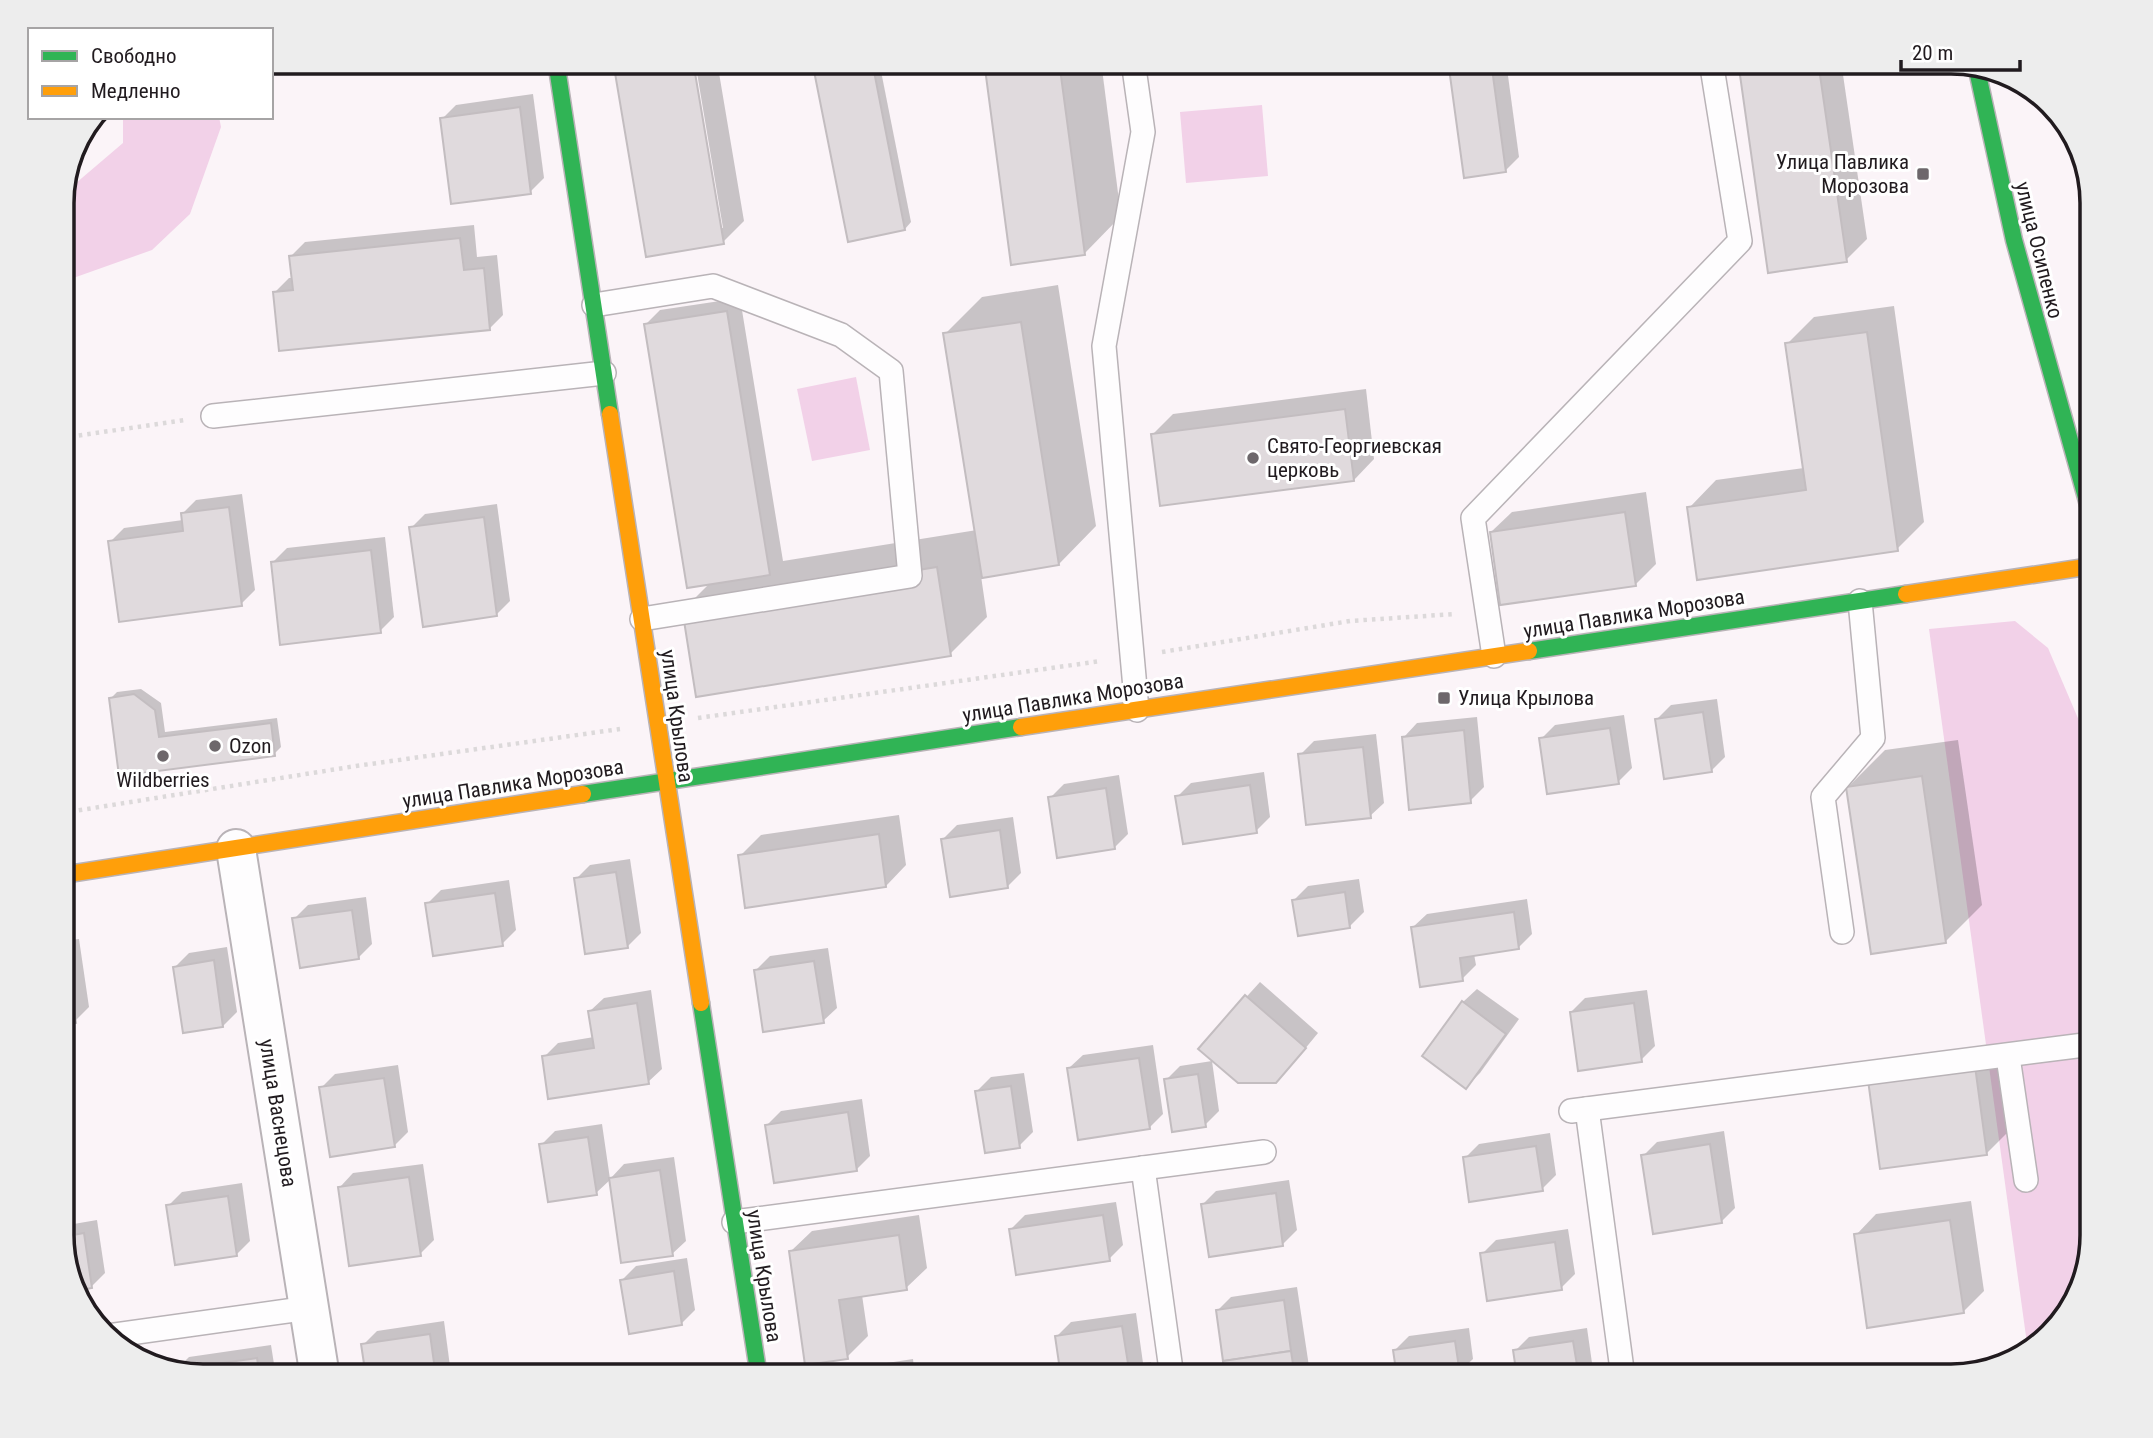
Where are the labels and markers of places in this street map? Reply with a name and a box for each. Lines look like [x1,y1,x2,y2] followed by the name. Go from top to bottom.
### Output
[1776,150,1909,198] place label: Улица Павлика Морозова
[1915,166,1931,182] marker: Улица Павлика Морозова
[1267,434,1442,482] place label: Свято-Георгиевская церковь
[1245,450,1261,466] marker: Свято-Георгиевская церковь
[1458,686,1594,710] place label: Улица Крылова
[1436,690,1452,706] marker: Улица Крылова
[229,734,271,758] place label: Ozon
[207,738,223,754] marker: Ozon
[155,748,171,764] marker: Wildberries
[116,768,210,792] place label: Wildberries

